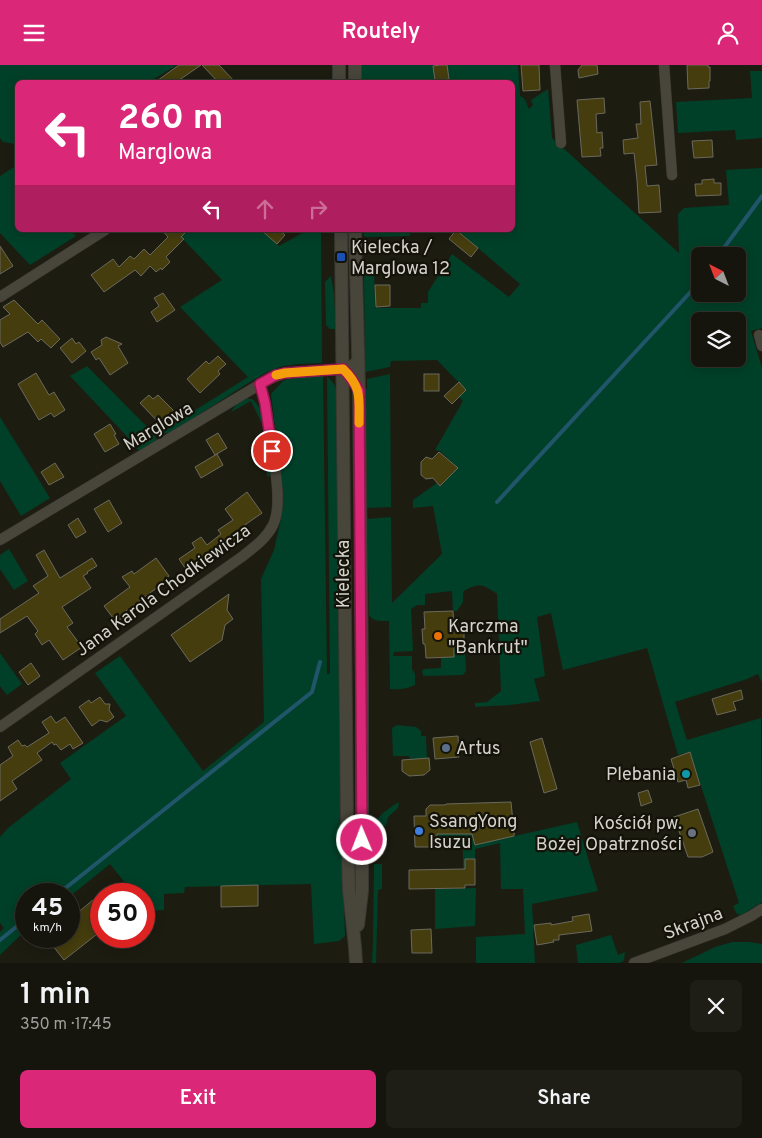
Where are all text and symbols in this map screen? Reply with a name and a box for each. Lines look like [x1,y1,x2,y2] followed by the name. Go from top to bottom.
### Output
[20,19,48,47] icon: menu
[342,19,420,46] text: Routely
[714,19,742,47] icon: person
[118,97,223,141] text: 260 m
[35,100,100,165] icon: left
[118,140,212,167] text: Marglowa
[198,195,226,223] icon: left
[251,195,279,223] icon: ahead
[304,195,332,223] icon: right
[351,237,450,281] place label: Kielecka / Marglowa 12
[691,247,746,303] north arrow
[691,247,746,367] map controls
[335,251,347,263] marker: Kielecka / Marglowa 12
[691,312,746,367] button: layers
[120,398,198,457] street label: Marglowa
[251,430,293,472] pin
[258,437,286,465] icon: arrive
[72,520,256,662] street label: Jana Karola Chodkiewicza
[333,540,356,608] street label: Kielecka
[448,616,528,660] place label: Karczma "Bankrut"
[432,630,444,642] marker: Karczma "Bankrut"
[456,738,500,761] place label: Artus
[440,742,452,754] marker: Artus
[606,764,676,787] place label: Plebania
[680,768,692,780] marker: Plebania
[429,811,517,855] place label: SsangYong Isuzu
[335,813,387,865] position arrow
[536,813,682,857] place label: Kościół pw. Bożej Opatrzności
[413,825,425,837] marker: SsangYong Isuzu
[686,827,698,839] marker: Kościół pw. Bożej Opatrzności
[90,883,155,948] speed limit sign: 50
[32,893,63,925] text: 45
[661,903,726,946] street label: Skrajna
[33,920,62,936] text: km/h
[20,977,91,1014] text: 1 min
[690,980,742,1032] button: close
[20,1015,112,1035] text: 350 m · 17:45
[20,1070,376,1128] button: Exit
[386,1070,742,1128] button: Share

